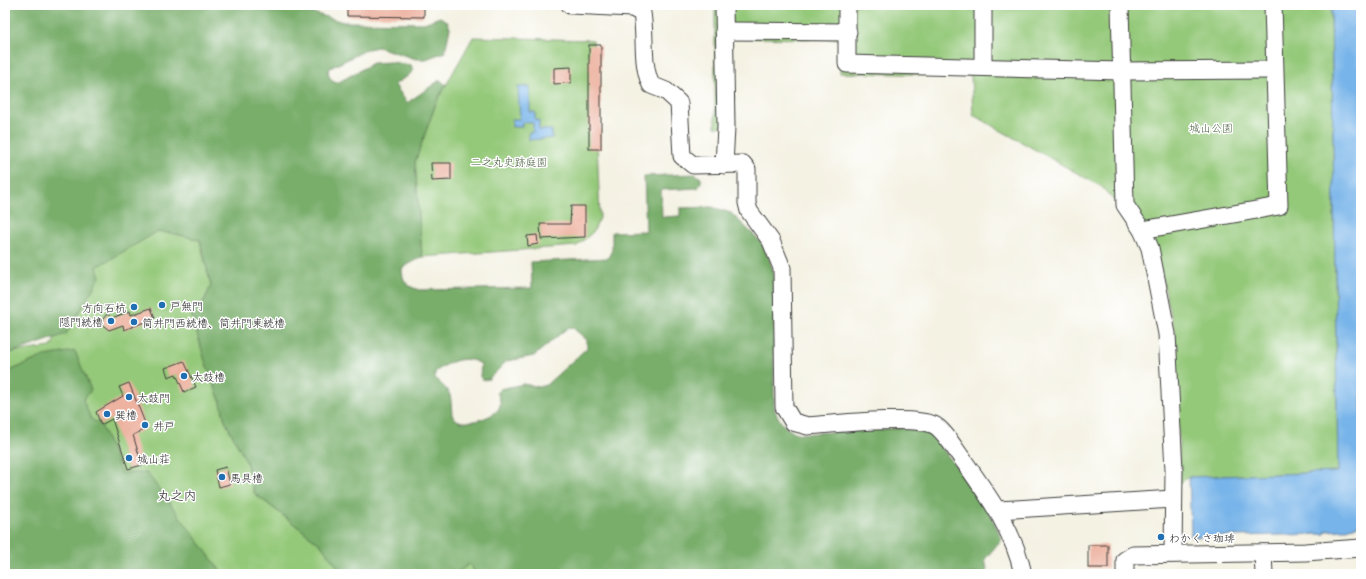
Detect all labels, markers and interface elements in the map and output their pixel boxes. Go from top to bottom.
park label: 城山公園 [1189,120,1233,135]
park label: 二之丸史跡庭園 [471,154,548,169]
place label: 戸無門 [170,298,203,313]
place label: 方向石杭 [82,300,126,315]
marker: 戸無門 [157,300,167,310]
marker: 方向石杭 [129,302,139,312]
place label: 隠門続櫓 [59,314,103,329]
place label: 筒井門西続櫓、筒井門東続櫓 [142,315,285,330]
marker: 隠門続櫓 [106,316,116,326]
marker: 筒井門西続櫓、筒井門東続櫓 [129,317,139,327]
place label: 太鼓櫓 [192,369,225,384]
marker: 太鼓櫓 [179,371,189,381]
place label: 太鼓門 [137,390,170,405]
marker: 太鼓門 [124,392,134,402]
place label: 巽櫓 [115,407,137,422]
marker: 巽櫓 [102,409,112,419]
place label: 井戸 [153,418,175,433]
marker: 井戸 [140,420,150,430]
place label: 城山荘 [137,451,170,466]
marker: 城山荘 [124,453,134,463]
place label: 馬具櫓 [230,470,263,485]
marker: 馬具櫓 [217,472,227,482]
district label: 丸之内 [157,486,197,503]
place label: わかくさ珈琲 [1169,530,1235,545]
marker: わかくさ珈琲 [1156,532,1166,542]

